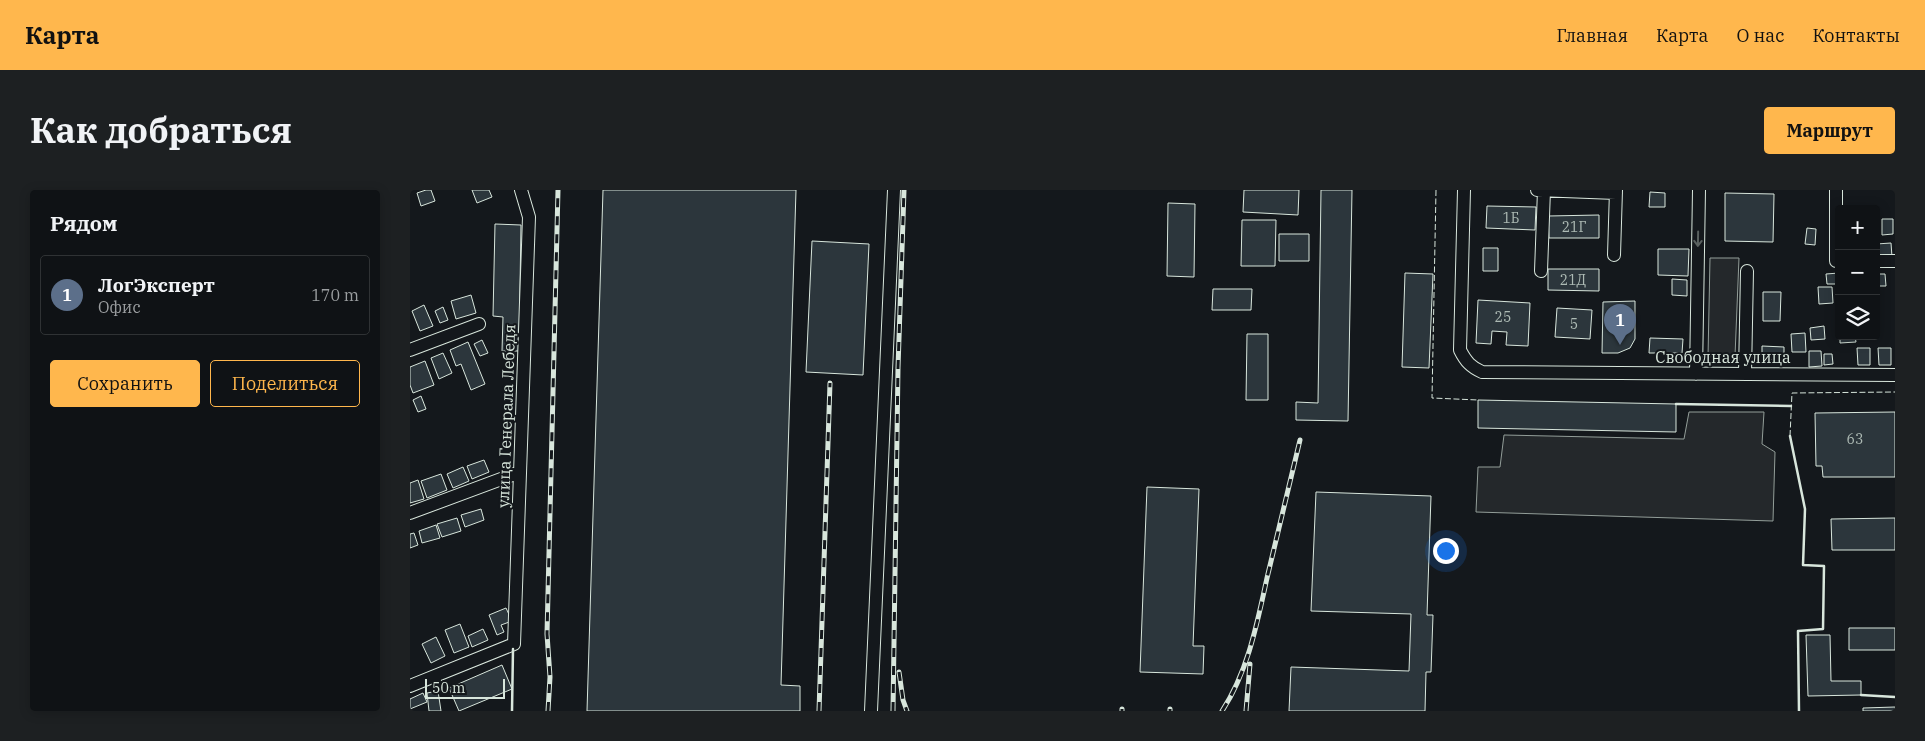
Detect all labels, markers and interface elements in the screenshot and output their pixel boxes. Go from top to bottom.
text: Карта [25,19,100,51]
text: Главная [1556,24,1628,47]
text: Карта [1656,24,1708,47]
text: О нас [1736,24,1784,47]
text: Контакты [1812,24,1900,47]
text: Как добраться [30,107,292,153]
button: Маршрут [1764,107,1895,154]
map controls [1835,205,1880,340]
button: + [1835,205,1880,250]
text: Рядом [50,209,118,237]
house number: 1Б [1502,209,1520,227]
house number: 21Г [1562,218,1586,236]
one-way arrow [1693,230,1703,246]
button: − [1835,250,1880,295]
house number: 21Д [1560,271,1587,289]
text: ЛогЭксперт [98,273,215,297]
text: 1 [62,285,72,305]
text: 170 m [311,285,359,305]
button: layers [1835,295,1880,340]
text: Офис [98,297,141,317]
pin: 1 [1604,304,1636,345]
house number: 25 [1495,308,1511,326]
house number: 5 [1570,315,1578,333]
street label: улица Генерала Лебедя [493,324,519,508]
street label: Свободная улица [1655,347,1791,367]
button: Сохранить [50,360,200,407]
button: Поделиться [210,360,360,407]
house number: 63 [1847,430,1863,448]
your location [1433,538,1459,564]
scale bar [425,676,505,699]
text: 50 m [432,679,465,697]

